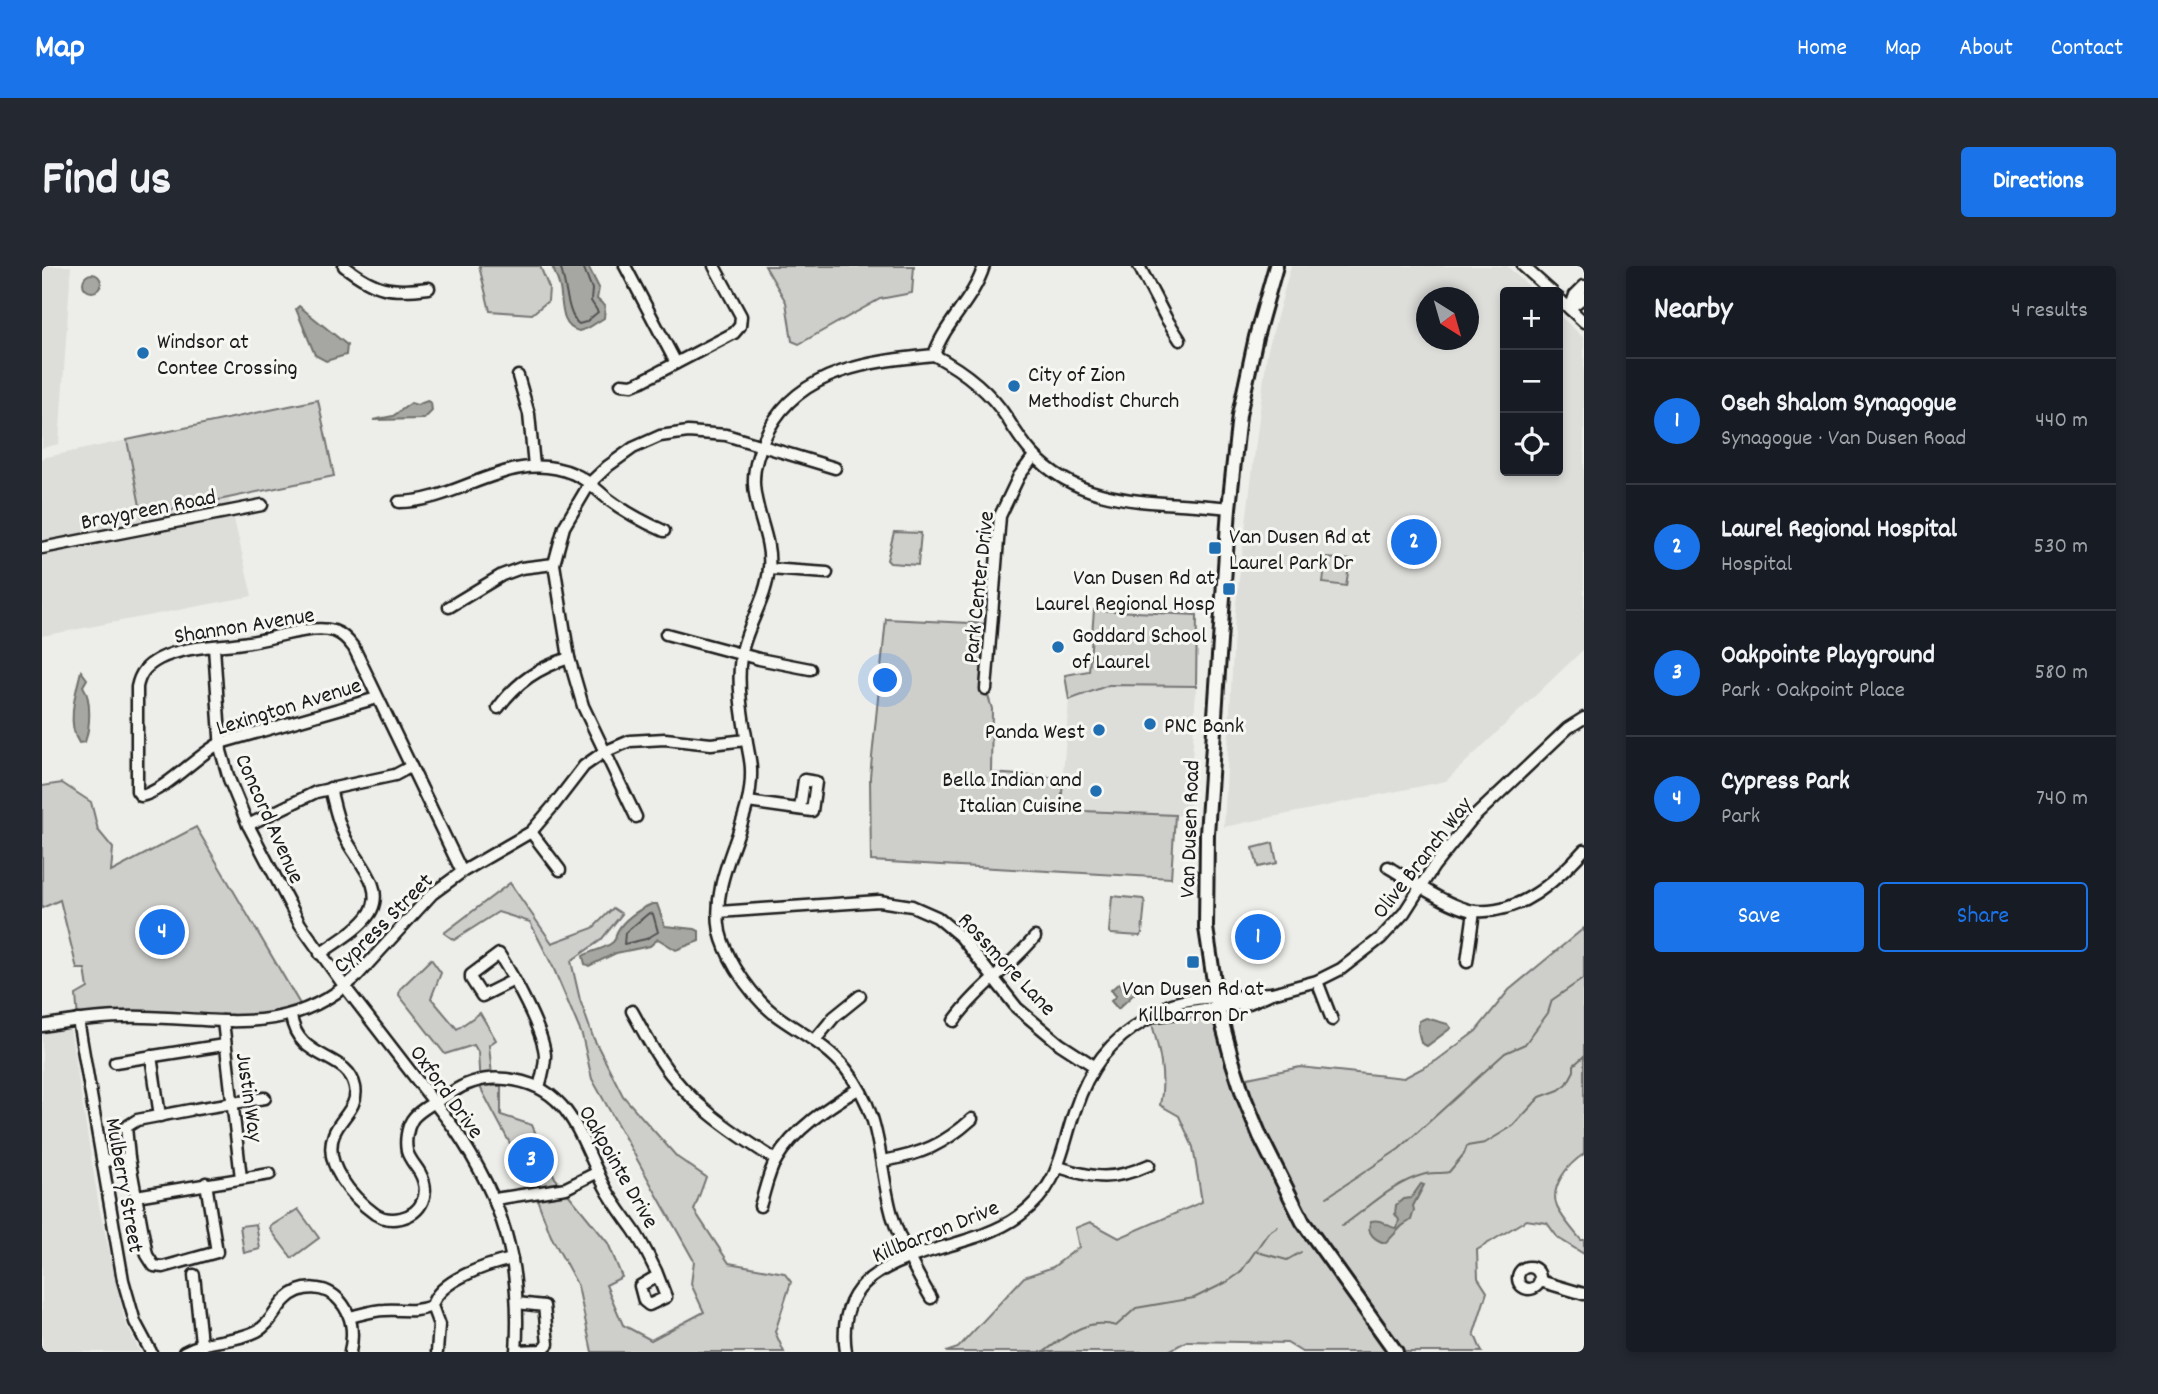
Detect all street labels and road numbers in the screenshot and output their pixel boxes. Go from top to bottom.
street label: Braygreen Road [78,482,219,541]
street label: Park Center Drive [956,509,1005,665]
street label: Shannon Avenue [172,600,317,655]
street label: Lexington Avenue [212,671,366,746]
street label: Concord Avenue [224,749,311,890]
street label: Van Dusen Road [1173,759,1210,899]
street label: Olive Branch Way [1365,791,1482,927]
street label: Cypress Street [327,867,442,982]
street label: Rossmore Lane [948,906,1062,1025]
street label: Oxford Drive [400,1039,491,1147]
street label: Justin Way [225,1051,270,1145]
street label: Oakpointe Drive [568,1100,666,1235]
street label: Mulberry Street [94,1116,151,1256]
street label: Killbarron Drive [868,1193,1005,1274]

